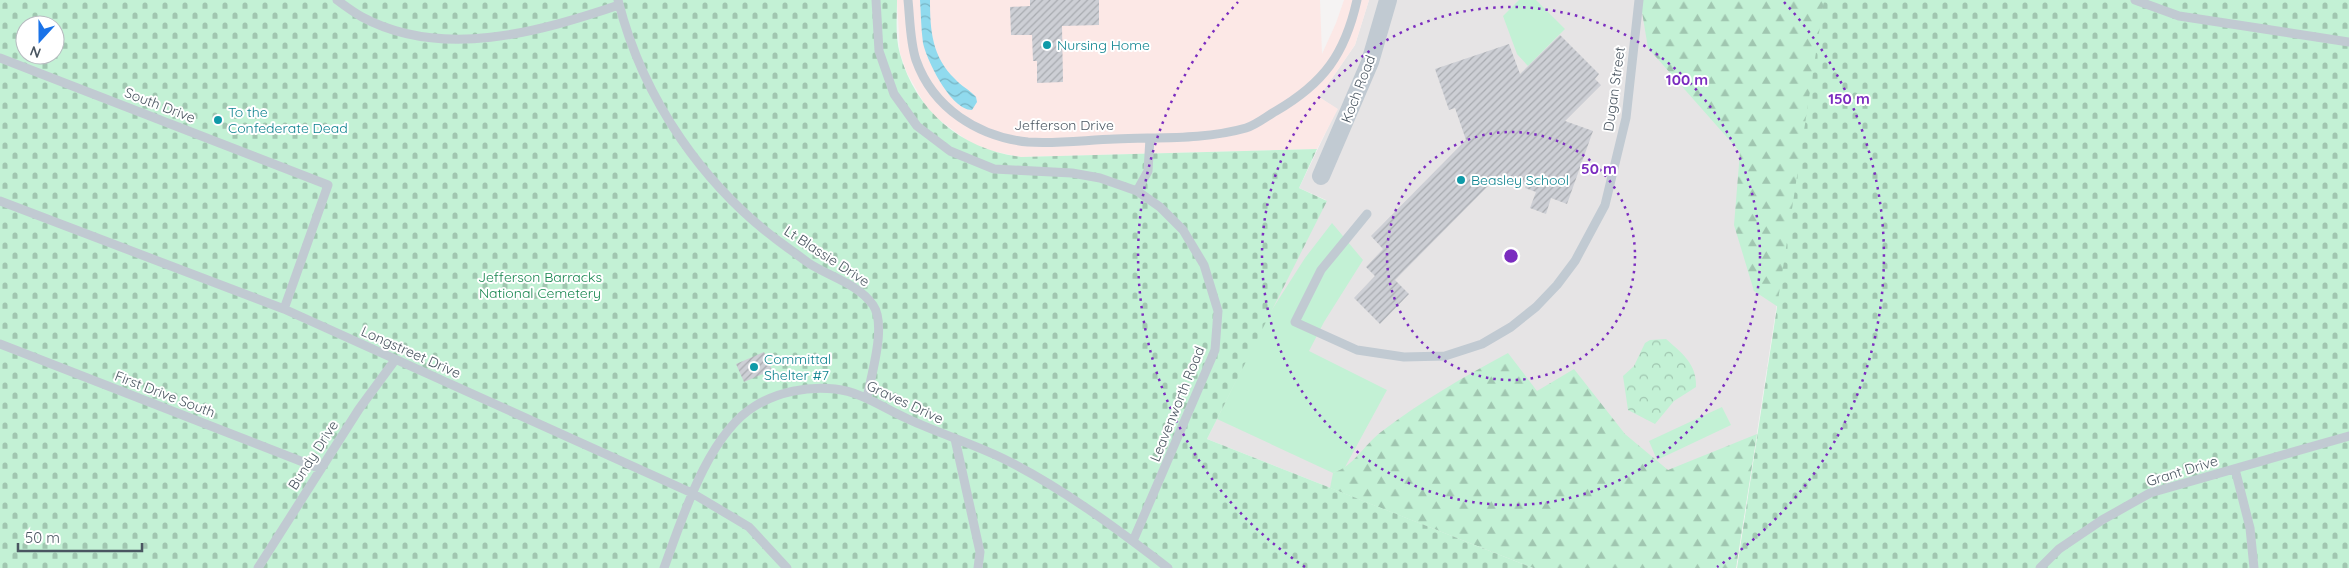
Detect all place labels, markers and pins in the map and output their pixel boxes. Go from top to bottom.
place label: Nursing Home [1057,36,1150,54]
marker: Nursing Home [1041,39,1053,51]
place label: To the Confederate Dead [228,103,348,137]
marker: To the Confederate Dead [212,114,224,126]
place label: Beasley School [1471,171,1569,189]
marker: Beasley School [1455,174,1467,186]
centre of rings [1502,247,1520,265]
place label: Committal Shelter #7 [764,350,831,384]
marker: Committal Shelter #7 [748,361,760,373]

